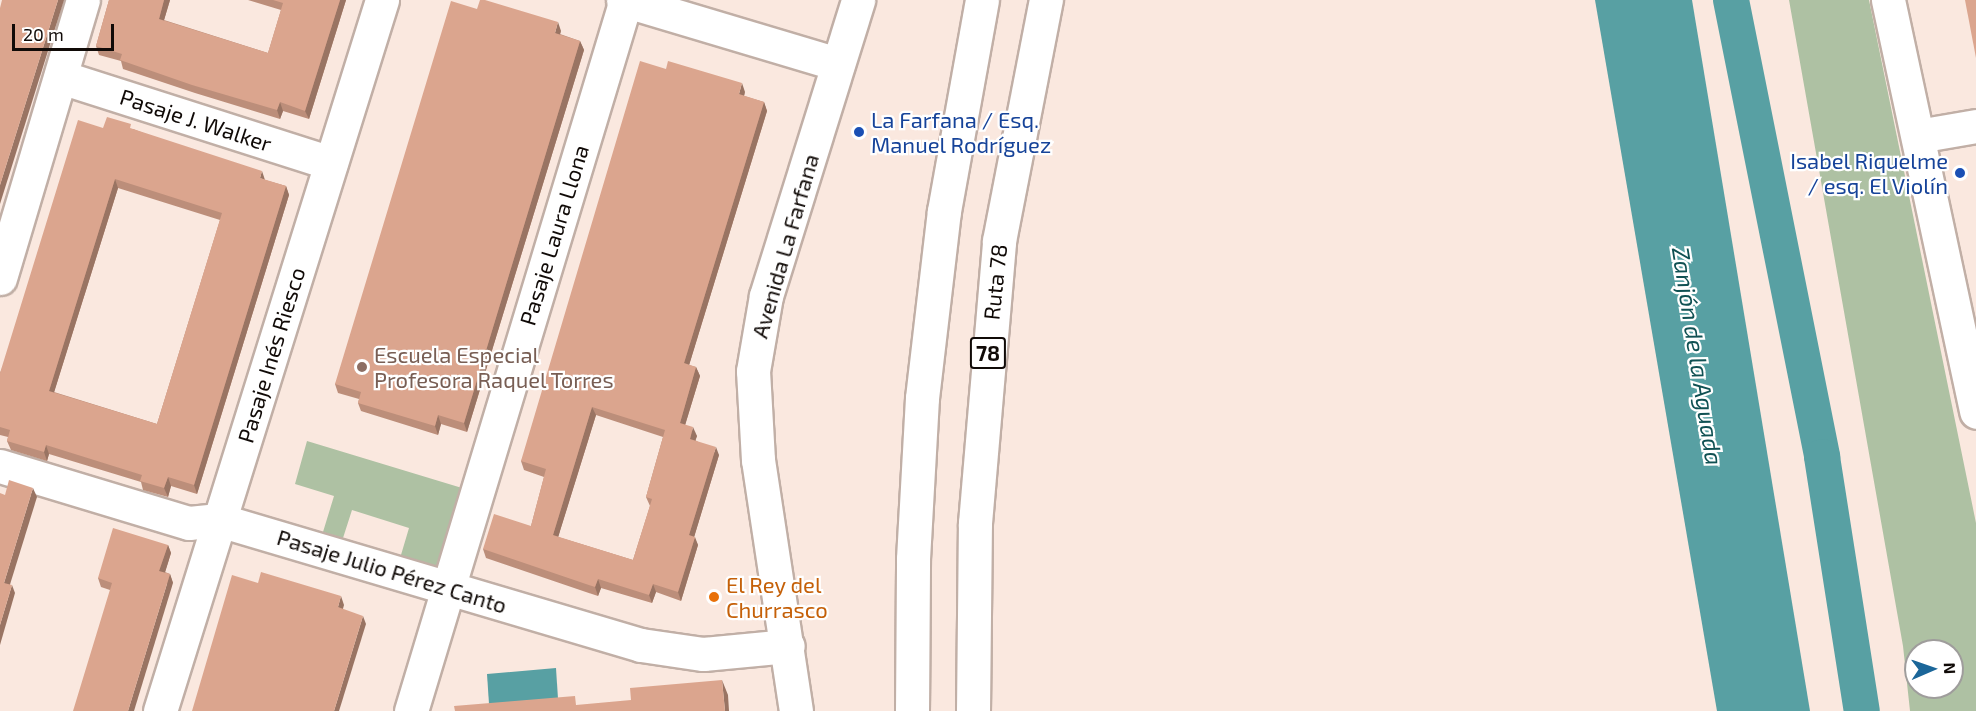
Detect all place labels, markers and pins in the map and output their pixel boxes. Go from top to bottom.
place label: La Farfana / Esq. Manuel Rodríguez [871,106,1052,158]
marker: La Farfana / Esq. Manuel Rodríguez [852,125,866,139]
place label: Isabel Riquelme / esq. El Violín [1790,147,1948,198]
marker: Isabel Riquelme / esq. El Violín [1953,166,1967,180]
place label: Escuela Especial Profesora Raquel Torres [374,341,615,392]
marker: Escuela Especial Profesora Raquel Torres [355,360,369,374]
place label: El Rey del Churrasco [726,571,828,622]
marker: El Rey del Churrasco [707,590,721,604]

